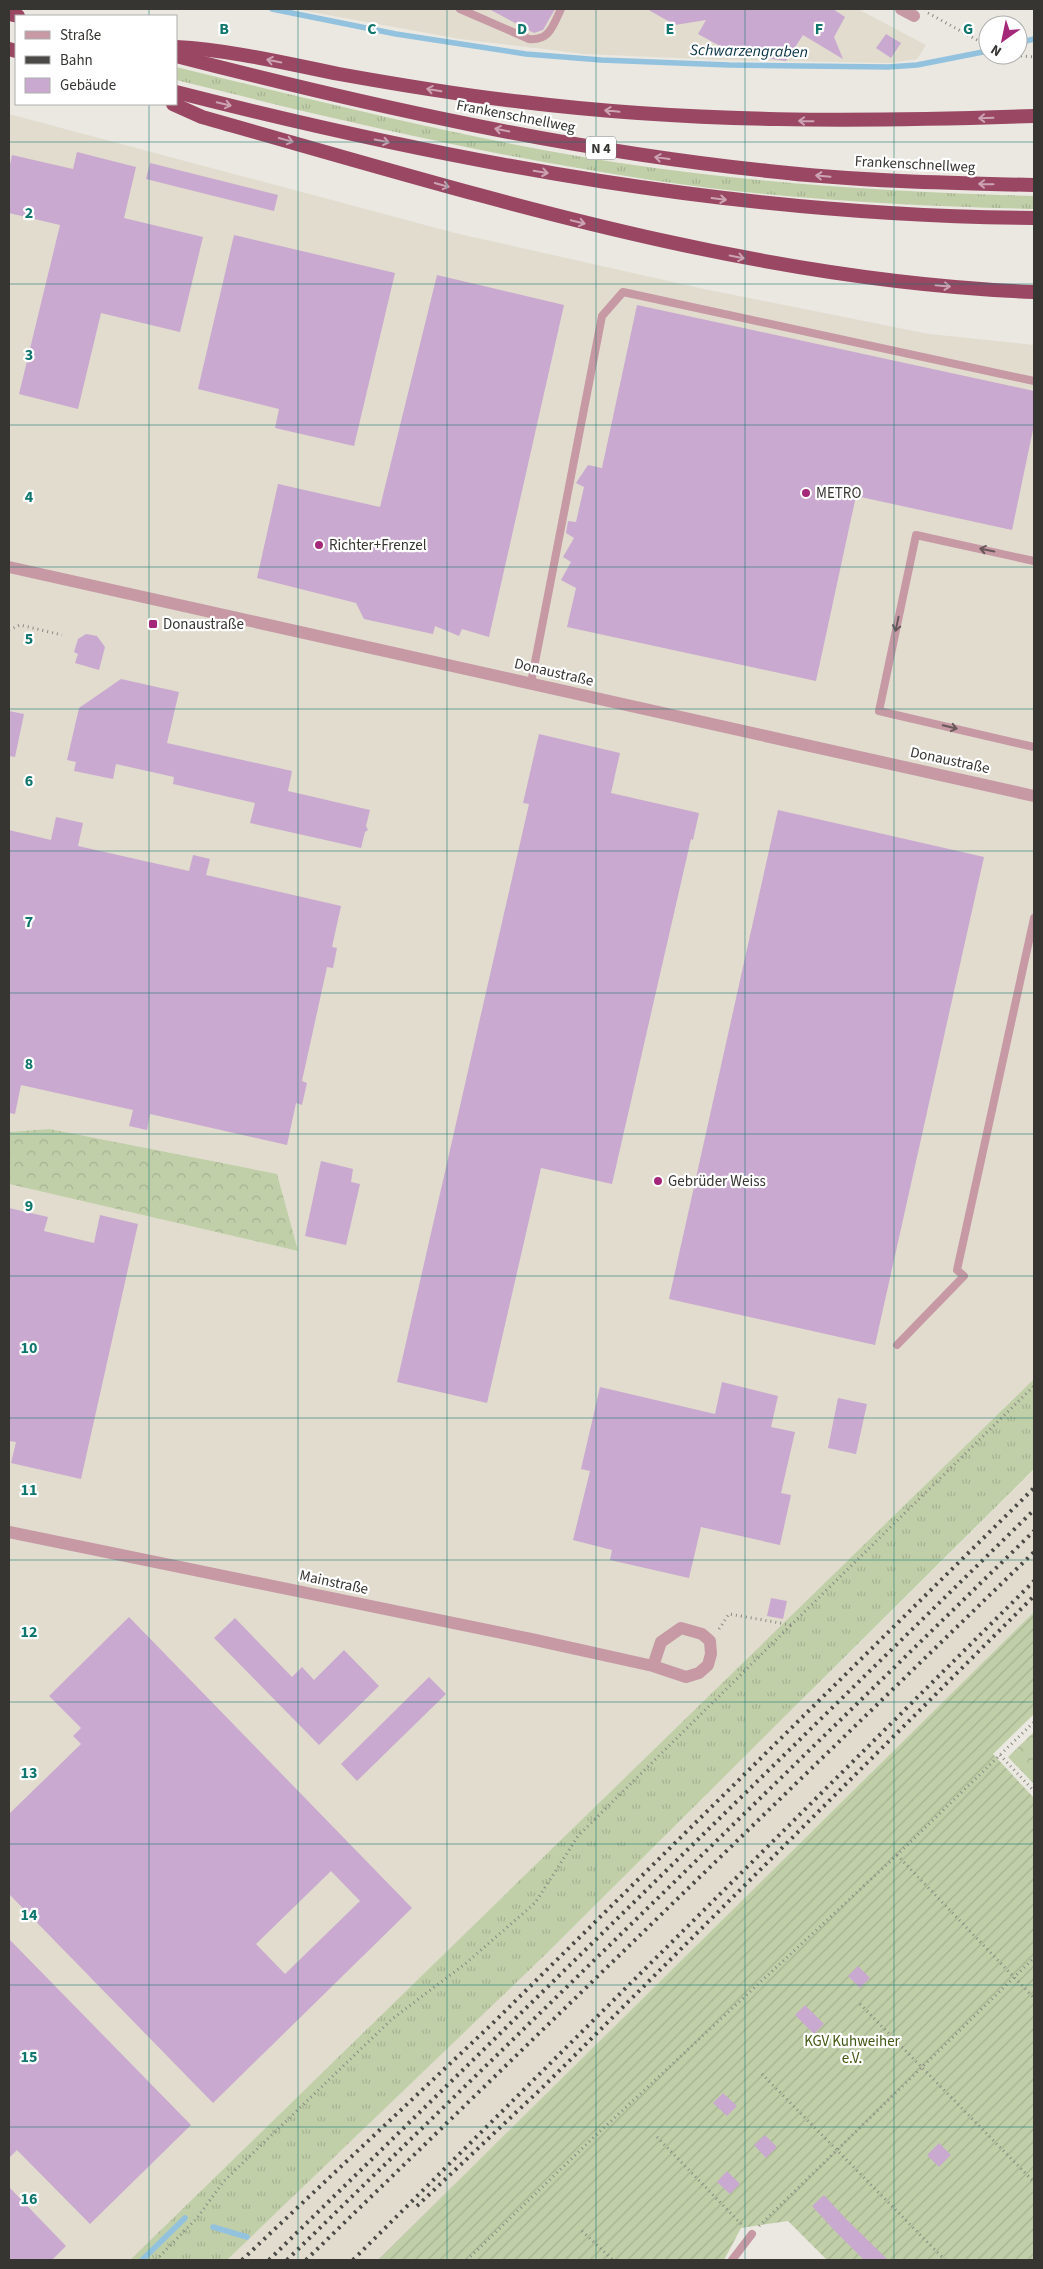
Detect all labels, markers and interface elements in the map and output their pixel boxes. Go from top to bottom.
legend [15,15,178,105]
north arrow [978,15,1028,65]
text: B [219,18,229,40]
text: C [367,18,377,40]
text: D [517,18,527,40]
text: E [666,18,674,40]
text: F [815,18,823,40]
text: G [963,18,973,40]
text: Straße [60,25,101,46]
water label: Schwarzengraben [690,39,808,63]
text: N [987,39,1006,61]
text: Bahn [60,50,93,71]
one-way arrow [266,55,282,65]
text: Gebäude [60,75,116,96]
one-way arrow [426,84,442,94]
street label: Frankenschnellweg [455,95,578,138]
one-way arrow [215,100,231,109]
one-way arrow [605,106,621,116]
one-way arrow [978,113,994,123]
one-way arrow [798,116,814,126]
one-way arrow [494,125,510,134]
one-way arrow [278,136,294,145]
road number: N 4 [586,136,616,160]
one-way arrow [373,137,389,146]
street label: Frankenschnellweg [854,151,976,178]
one-way arrow [654,152,670,162]
one-way arrow [533,168,549,178]
one-way arrow [816,171,832,181]
one-way arrow [978,179,994,188]
one-way arrow [434,180,450,190]
one-way arrow [711,194,727,204]
text: 2 [25,202,33,224]
one-way arrow [570,218,586,227]
one-way arrow [729,252,745,262]
one-way arrow [935,281,951,290]
text: 3 [25,344,33,366]
place label: METRO [816,483,861,504]
text: 4 [25,486,34,508]
marker: METRO [800,487,812,499]
place label: Richter+Frenzel [329,535,427,556]
marker: Richter+Frenzel [313,539,325,551]
one-way arrow [979,545,995,554]
place label: Donaustraße [163,614,244,635]
one-way arrow [892,615,901,631]
marker: Donaustraße [147,618,159,630]
text: 5 [25,628,33,650]
street label: Donaustraße [512,653,596,692]
one-way arrow [941,723,957,732]
street label: Donaustraße [908,742,992,779]
text: 6 [25,770,33,792]
text: 7 [25,911,33,933]
text: 8 [25,1053,33,1075]
place label: Gebrüder Weiss [668,1171,766,1192]
marker: Gebrüder Weiss [652,1175,664,1187]
text: 9 [25,1195,33,1217]
text: 10 [21,1337,37,1359]
text: 11 [21,1479,37,1501]
street label: Mainstraße [298,1565,370,1600]
text: 12 [21,1621,37,1643]
text: 13 [21,1762,37,1784]
text: 14 [21,1904,38,1926]
park label: KGV Kuhweiher e.V. [804,2031,901,2069]
text: 15 [21,2046,37,2068]
text: 16 [21,2188,37,2210]

